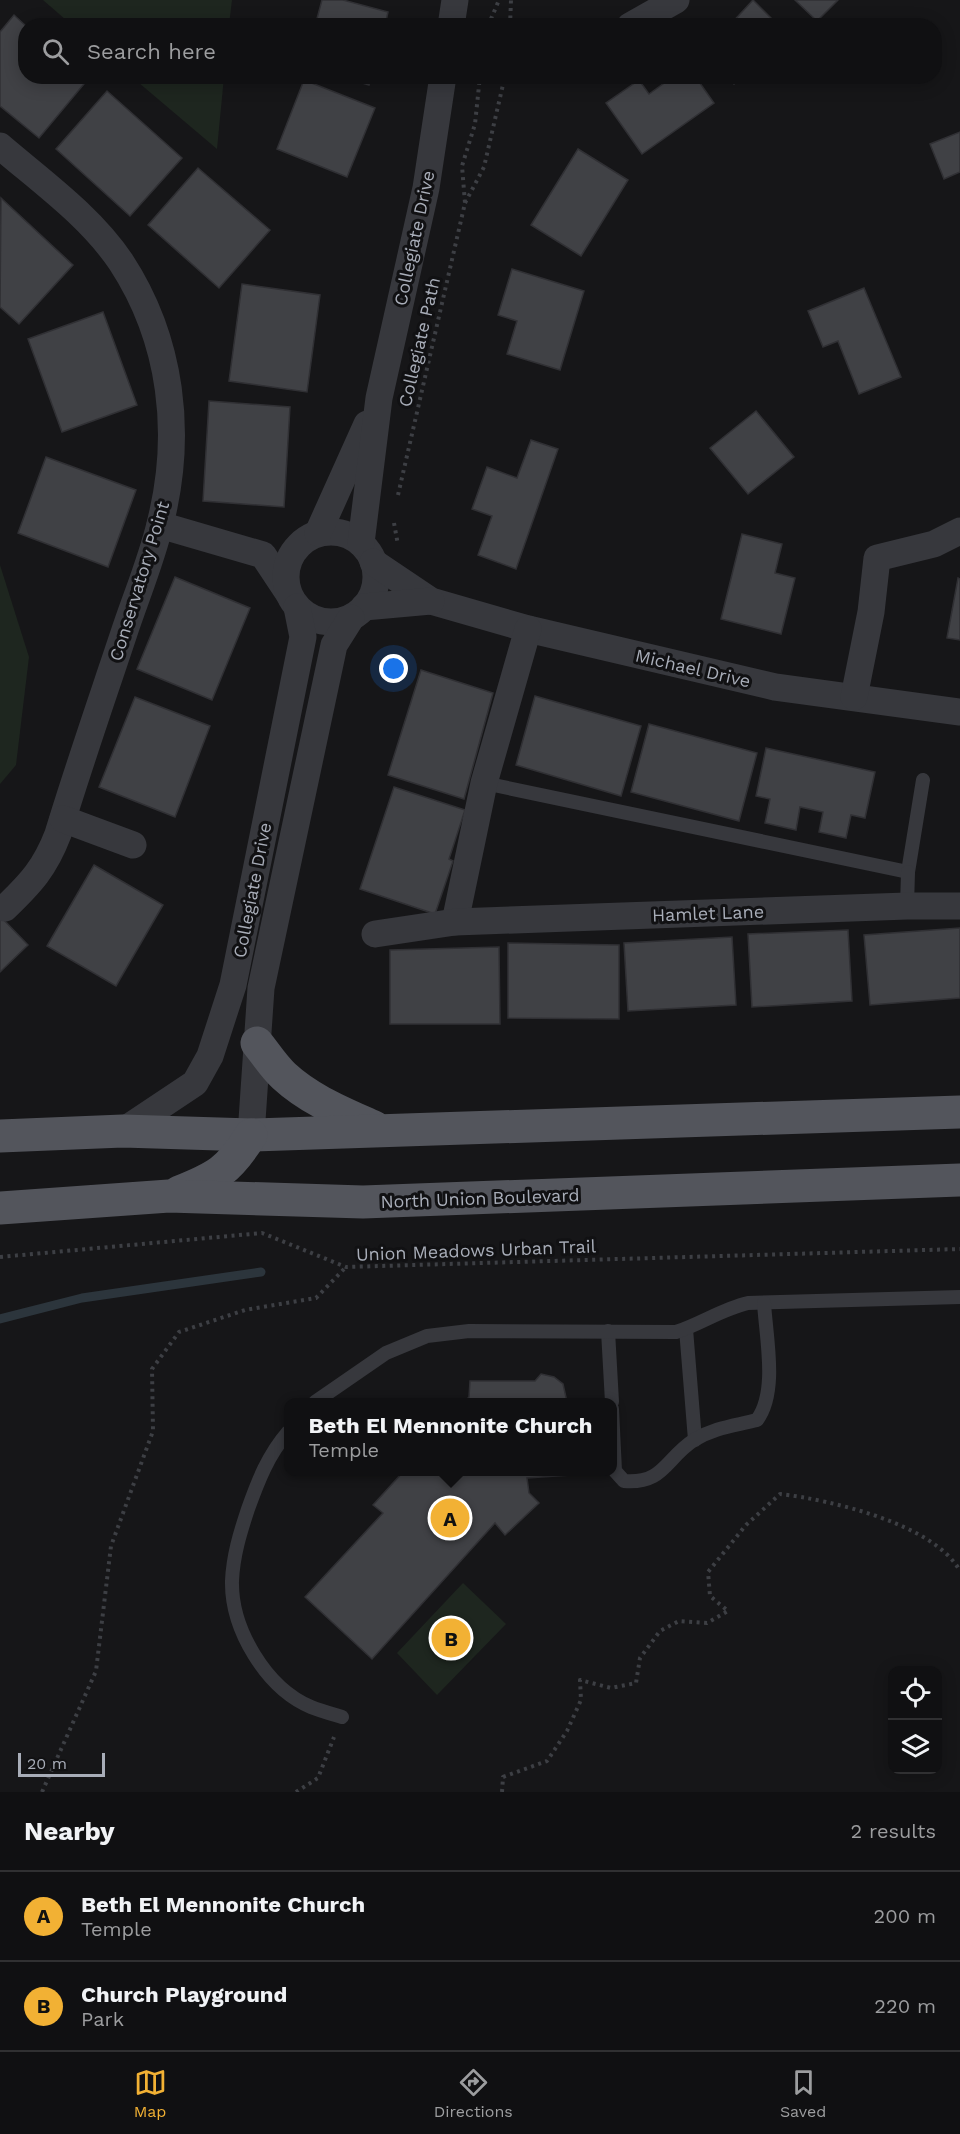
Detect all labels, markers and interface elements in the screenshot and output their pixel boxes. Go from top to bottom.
search box [18,18,942,84]
icon: search [39,35,72,68]
text: Search here [87,39,216,64]
street label: Collegiate Drive [389,169,439,307]
street label: Collegiate Path [394,275,444,409]
street label: Conservatory Point [105,498,173,663]
street label: Michael Drive [633,645,753,691]
your location [379,654,408,683]
street label: Collegiate Drive [229,820,275,960]
street label: Hamlet Lane [652,901,764,925]
street label: North Union Boulevard [380,1184,580,1212]
street label: Union Meadows Urban Trail [356,1235,597,1265]
popup [284,1398,617,1476]
text: Beth El Mennonite Church [308,1413,593,1438]
text: Temple [308,1438,379,1462]
pin: A [430,1496,470,1540]
pin: B [432,1616,470,1660]
map controls [888,1666,942,1774]
button: locate [888,1666,942,1720]
button: layers [888,1720,942,1774]
scale bar [18,1750,105,1778]
text: 20 m [27,1754,67,1773]
text: Nearby [24,1816,115,1846]
text: 2 results [851,1819,936,1843]
text: Beth El Mennonite Church [81,1892,365,1917]
text: A [37,1904,50,1928]
text: 200 m [874,1904,936,1928]
text: Temple [81,1917,152,1941]
text: Church Playground [81,1982,287,2007]
text: B [37,1994,50,2018]
text: 220 m [874,1994,936,2018]
text: Park [81,2007,124,2031]
tab: Map [134,2066,167,2121]
tab: Directions [434,2066,513,2121]
tab: Saved [780,2066,826,2121]

